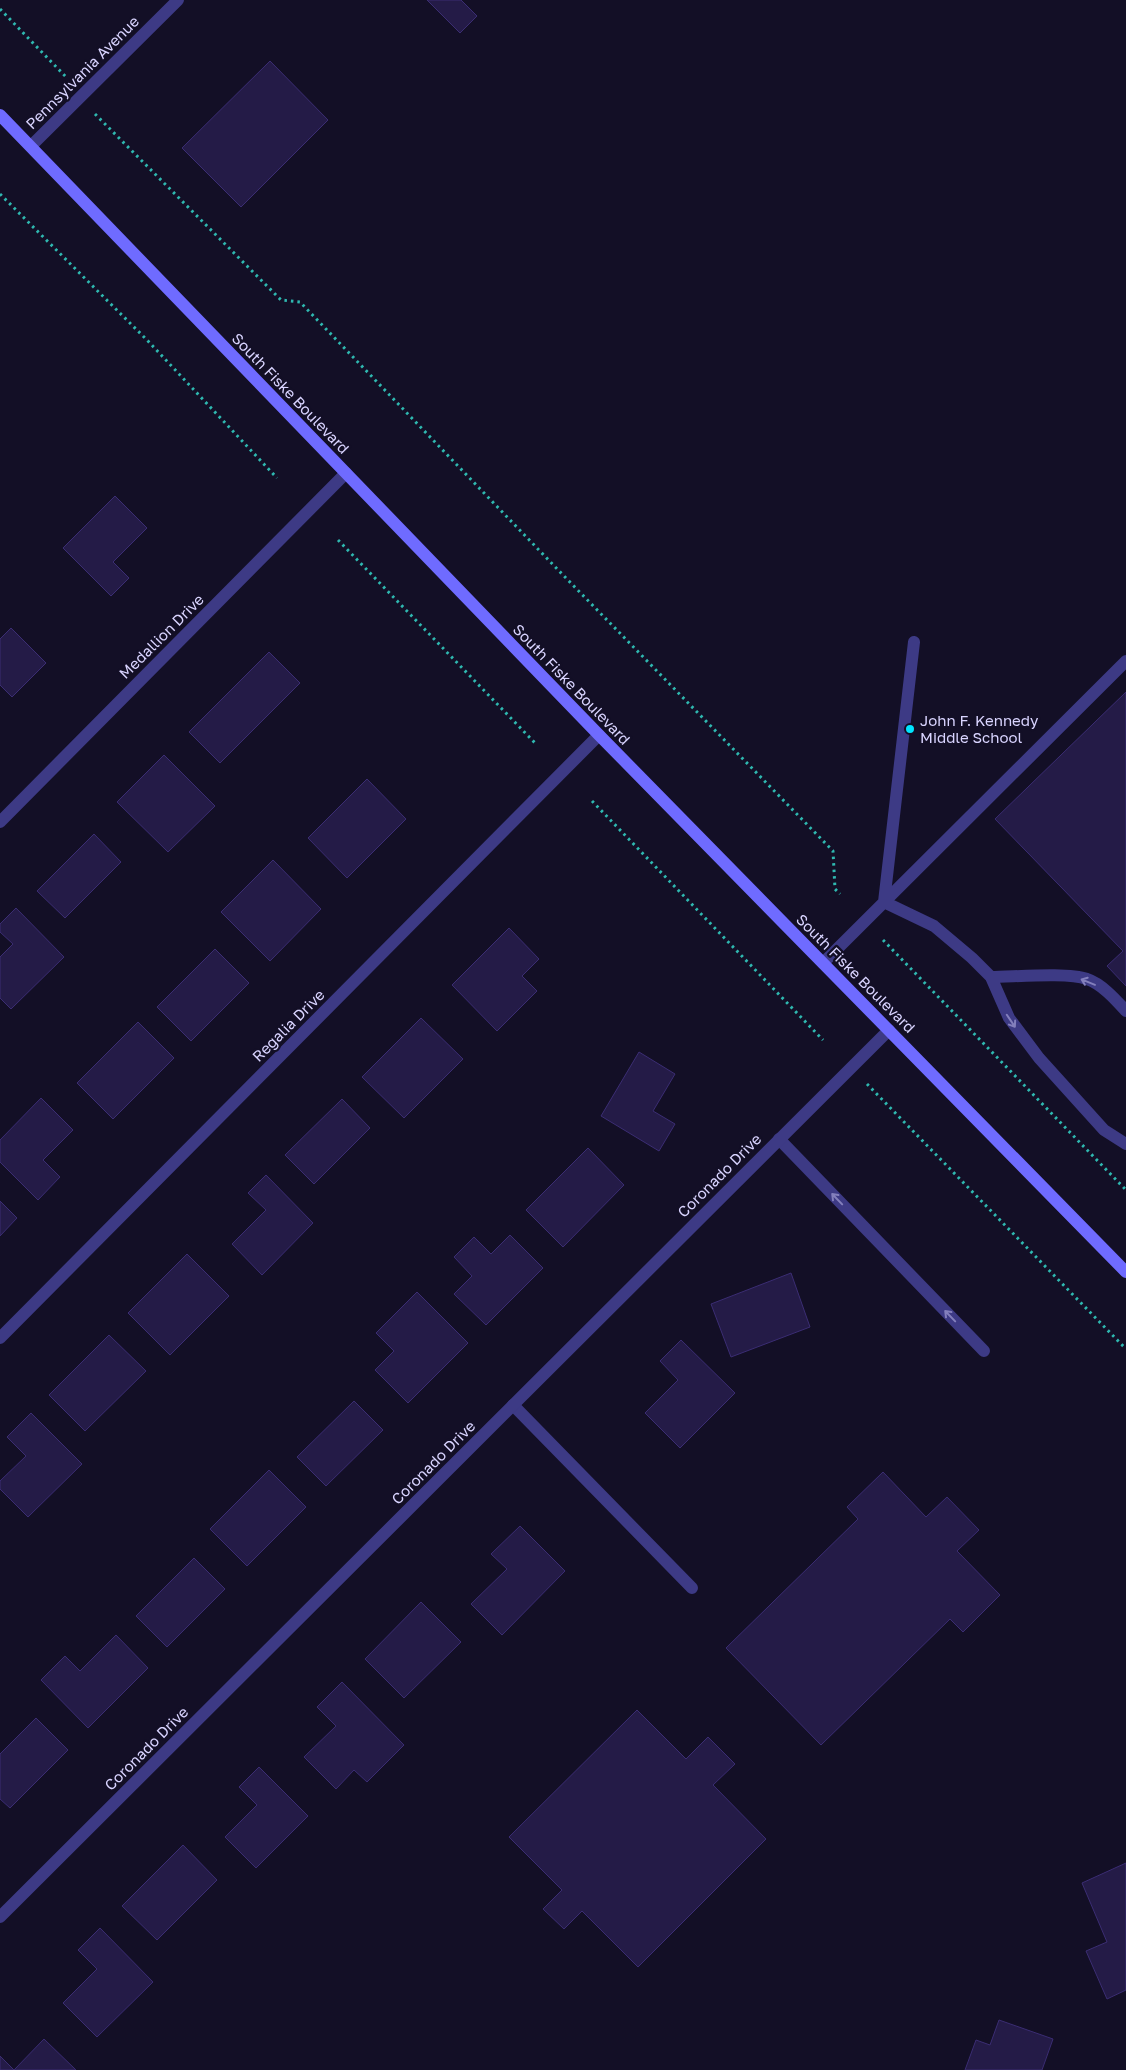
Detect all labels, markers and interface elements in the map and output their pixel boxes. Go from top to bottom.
street label: Pennsylvania Avenue [22,12,142,132]
street label: South Fiske Boulevard [229,329,353,457]
street label: Medallion Drive [115,590,207,682]
street label: South Fiske Boulevard [510,620,634,748]
place label: John F. Kennedy Middle School [920,711,1039,746]
marker: John F. Kennedy Middle School [904,723,916,735]
street label: South Fiske Boulevard [793,910,919,1036]
one-way arrow [1081,976,1096,986]
street label: Regalia Drive [248,985,328,1065]
one-way arrow [1007,1014,1017,1028]
street label: Coronado Drive [673,1129,765,1221]
one-way arrow [831,1193,843,1206]
one-way arrow [944,1310,956,1323]
street label: Coronado Drive [387,1416,479,1508]
street label: Coronado Drive [100,1702,192,1794]

